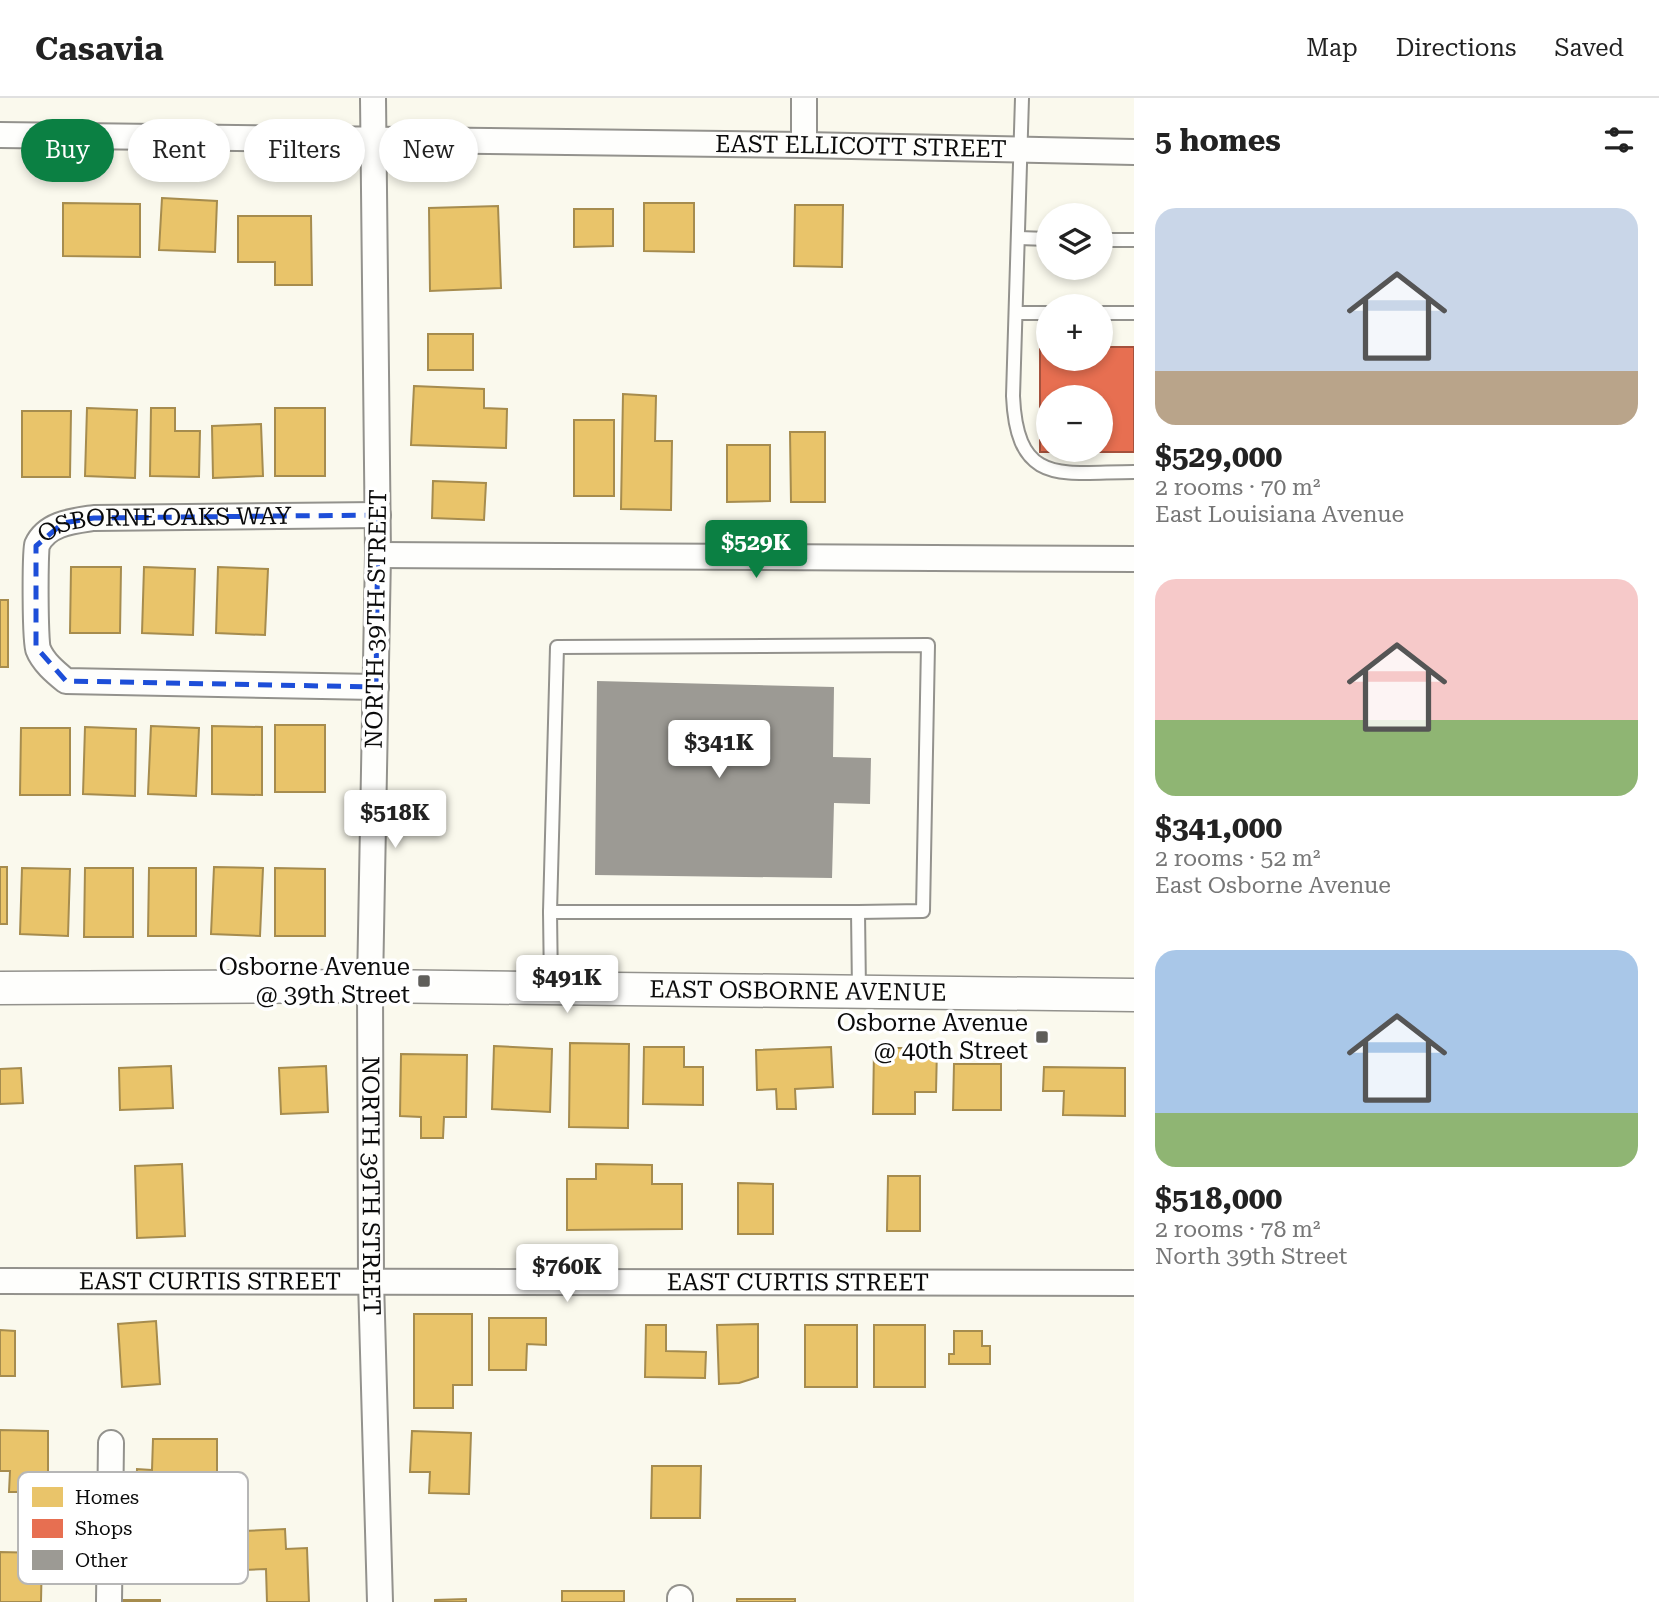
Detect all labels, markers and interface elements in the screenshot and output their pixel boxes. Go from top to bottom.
text: Casavia [35,29,164,68]
text: Map [1306,34,1358,62]
text: Directions [1396,34,1516,62]
text: Saved [1554,34,1624,62]
chip: Buy [21,119,114,182]
chip: Rent [128,119,230,182]
chip: Filters [244,119,365,182]
chip: New [379,119,478,182]
icon: filters [1600,121,1638,159]
text: 5 homes [1155,123,1281,158]
street label: EAST ELLICOTT STREET [715,130,1007,163]
map controls [1036,203,1113,462]
button: layers [1036,203,1113,280]
icon: home [1334,253,1460,379]
button: + [1036,294,1113,371]
button: − [1036,385,1113,462]
text: $529,000 [1155,439,1282,474]
text: 2 rooms · 70 m² [1155,474,1321,501]
street label: NORTH 39TH STREET [360,489,392,749]
text: East Louisiana Avenue [1155,501,1404,528]
street label: OSBORNE OAKS WAY [32,502,292,548]
pin: $529K [707,520,805,580]
text: $529K [721,529,791,556]
icon: home [1334,624,1460,750]
pin: $341K [670,720,768,780]
text: $341K [684,729,754,756]
pin: $518K [346,790,444,850]
text: $518K [360,799,430,826]
text: $341,000 [1155,810,1282,845]
text: 2 rooms · 52 m² [1155,845,1321,872]
text: East Osborne Avenue [1155,872,1391,899]
place label: Osborne Avenue @ 39th Street [219,953,410,1009]
pin: $491K [518,956,616,1015]
text: $491K [532,964,602,991]
marker: Osborne Avenue @ 39th Street [416,973,432,989]
street label: EAST OSBORNE AVENUE [649,975,947,1007]
icon: home [1334,995,1460,1121]
place label: Osborne Avenue @ 40th Street [837,1009,1028,1065]
marker: Osborne Avenue @ 40th Street [1034,1029,1050,1045]
street label: NORTH 39TH STREET [356,1056,386,1316]
text: $518,000 [1155,1181,1282,1216]
text: 2 rooms · 78 m² [1155,1216,1321,1243]
text: North 39th Street [1155,1243,1347,1270]
pin: $760K [518,1244,616,1304]
text: $760K [532,1253,602,1280]
street label: EAST CURTIS STREET [79,1267,341,1296]
street label: EAST CURTIS STREET [667,1268,929,1297]
legend [18,1472,248,1584]
text: Homes [75,1486,139,1509]
text: Shops [75,1517,132,1540]
text: Other [75,1549,128,1572]

